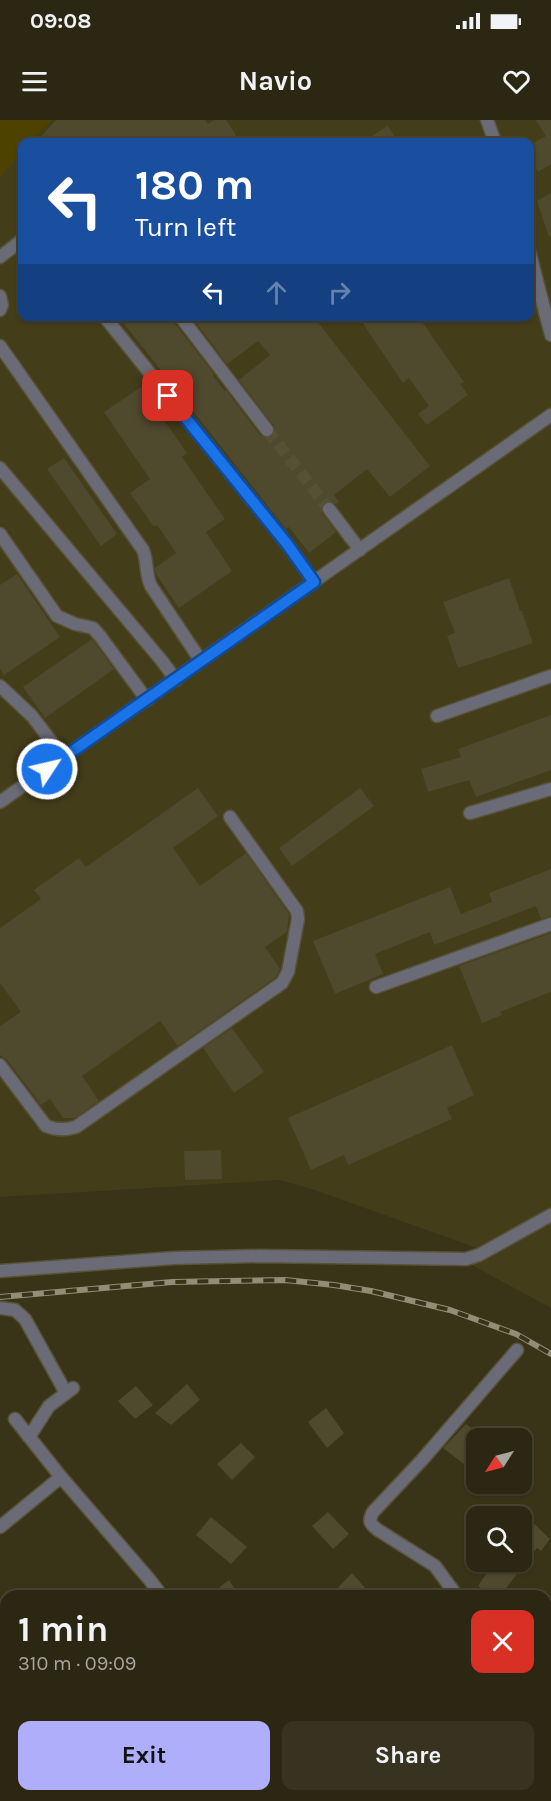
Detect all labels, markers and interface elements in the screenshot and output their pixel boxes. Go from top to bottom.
text: 09:08 [30,8,91,34]
icon: menu [18,65,51,98]
text: Navio [239,65,312,97]
icon: heart [500,65,533,98]
text: 180 m [135,160,254,210]
icon: left [36,162,114,240]
text: Turn left [135,211,236,243]
icon: left [197,276,230,309]
icon: ahead [260,276,293,309]
icon: right [323,276,356,309]
pin [142,370,193,421]
icon: arrive [151,379,184,412]
position arrow [15,737,79,801]
north arrow [466,1428,532,1494]
map controls [466,1428,532,1572]
button: search [466,1506,532,1572]
text: 1 min [18,1608,108,1650]
button: close [471,1610,534,1673]
text: 310 m · 09:09 [18,1652,136,1675]
button: Exit [18,1721,270,1790]
button: Share [282,1721,534,1790]

